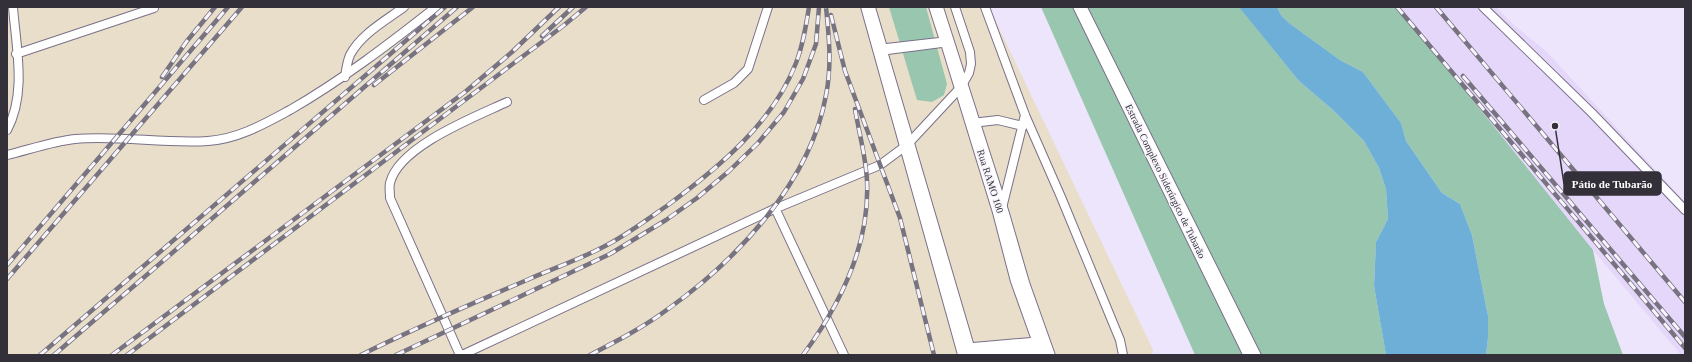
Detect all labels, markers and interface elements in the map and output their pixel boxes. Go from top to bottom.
street label: Estrada Complexo Siderúrgico de Tubarão [1123,102,1208,260]
street label: Rua RAMO 100 [975,148,1006,214]
callout: Pátio de Tubarão [1564,172,1661,195]
text: Pátio de Tubarão [1572,178,1653,190]

